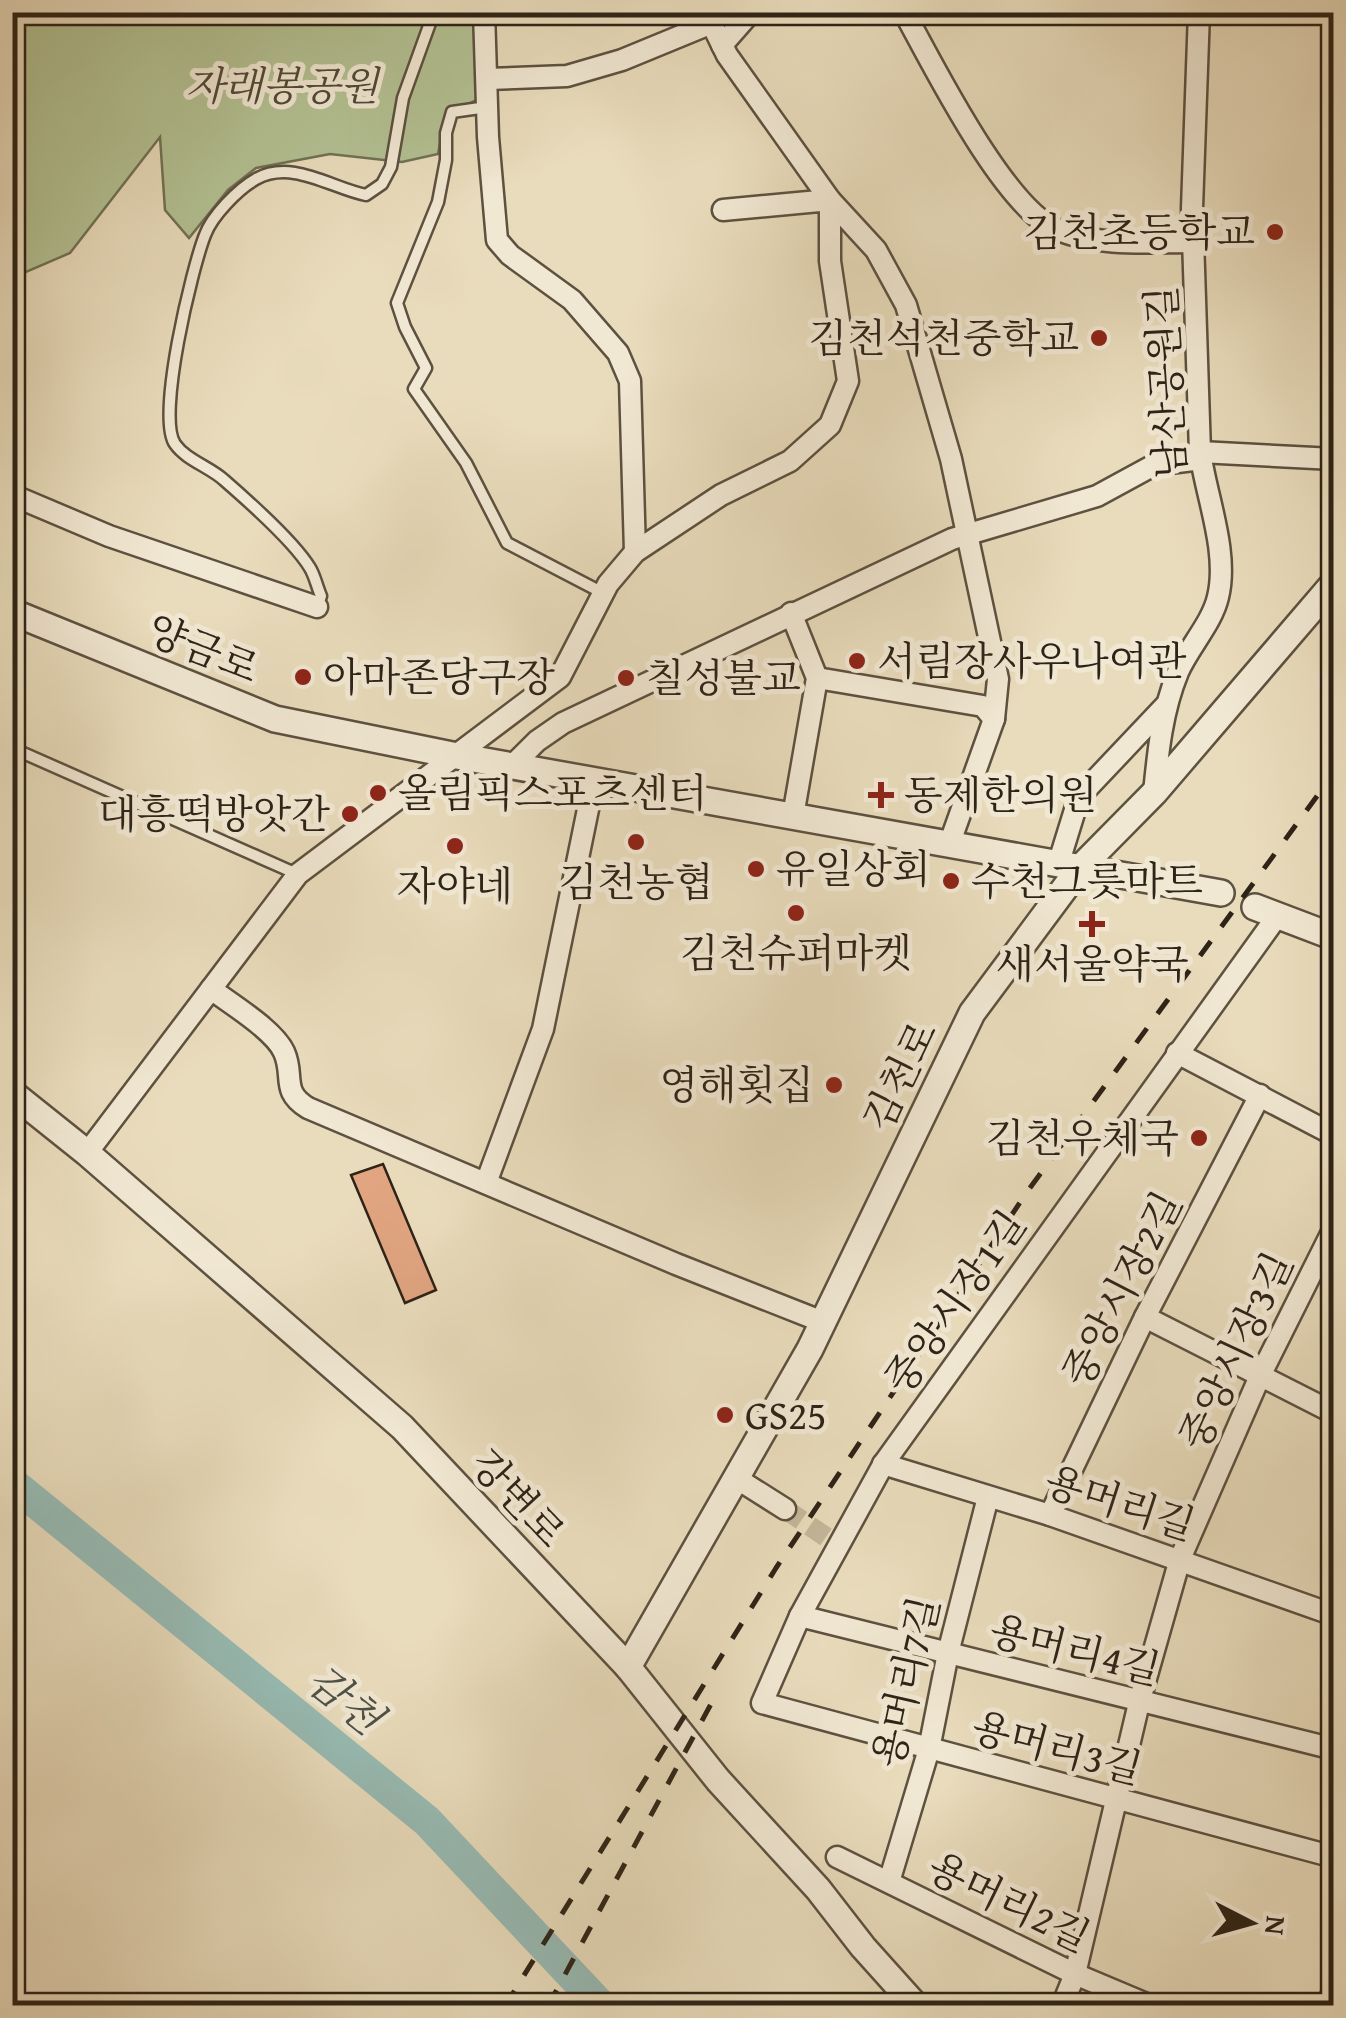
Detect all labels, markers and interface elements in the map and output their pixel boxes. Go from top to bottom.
park label: 자래봉공원 [185,56,381,115]
place label: 김천초등학교 [1023,202,1255,261]
marker: 김천초등학교 [1264,221,1286,243]
street label: 남산공원길 [1131,284,1200,480]
place label: 김천석천중학교 [809,308,1079,367]
marker: 김천석천중학교 [1088,327,1110,349]
street label: 양금로 [138,599,268,698]
place label: 서림장사우나여관 [877,631,1186,690]
place label: 아마존당구장 [323,647,555,706]
place label: 칠성불교 [646,648,801,707]
marker: 서림장사우나여관 [846,650,868,672]
marker: 아마존당구장 [292,666,314,688]
marker: 칠성불교 [615,667,637,689]
place label: 올림픽스포츠센터 [398,763,707,822]
place label: 동제한의원 [904,765,1097,824]
marker: 올림픽스포츠센터 [367,782,389,804]
marker: 동제한의원 [868,782,894,808]
place label: 대흥떡방앗간 [98,784,330,843]
marker: 대흥떡방앗간 [339,803,361,825]
marker: 김천농협 [625,831,647,853]
marker: 자야네 [444,835,466,857]
place label: 유일상회 [776,839,931,898]
place label: 수천그릇마트 [971,851,1203,910]
place label: 김천농협 [559,852,713,911]
place label: 자야네 [397,856,513,915]
marker: 유일상회 [745,858,767,880]
marker: 수천그릇마트 [940,870,962,892]
marker: 김천슈퍼마켓 [785,902,807,924]
marker: 새서울약국 [1081,913,1103,935]
place label: 김천슈퍼마켓 [680,923,912,982]
place label: 새서울약국 [995,934,1189,993]
street label: 김천로 [848,1011,951,1141]
place label: 영해횟집 [659,1055,814,1114]
marker: 영해횟집 [823,1074,845,1096]
place label: 김천우체국 [986,1108,1179,1167]
marker: 김천우체국 [1188,1127,1210,1149]
street label: 중앙시장2길 [1047,1181,1196,1397]
street label: 중앙시장1길 [869,1198,1040,1406]
street label: 중앙시장3길 [1164,1242,1307,1460]
place label: GS25 [745,1385,827,1444]
marker: GS25 [714,1404,736,1426]
street label: 강변로 [457,1435,579,1560]
street label: 용머리길 [1038,1451,1203,1554]
street label: 용머리7길 [857,1591,954,1773]
street label: 용머리4길 [984,1600,1167,1699]
water label: 감천 [295,1649,398,1749]
street label: 용머리3길 [966,1697,1149,1799]
street label: 용머리2길 [918,1837,1100,1966]
north arrow [1201,1873,1301,1973]
text: N [1255,1914,1298,1937]

